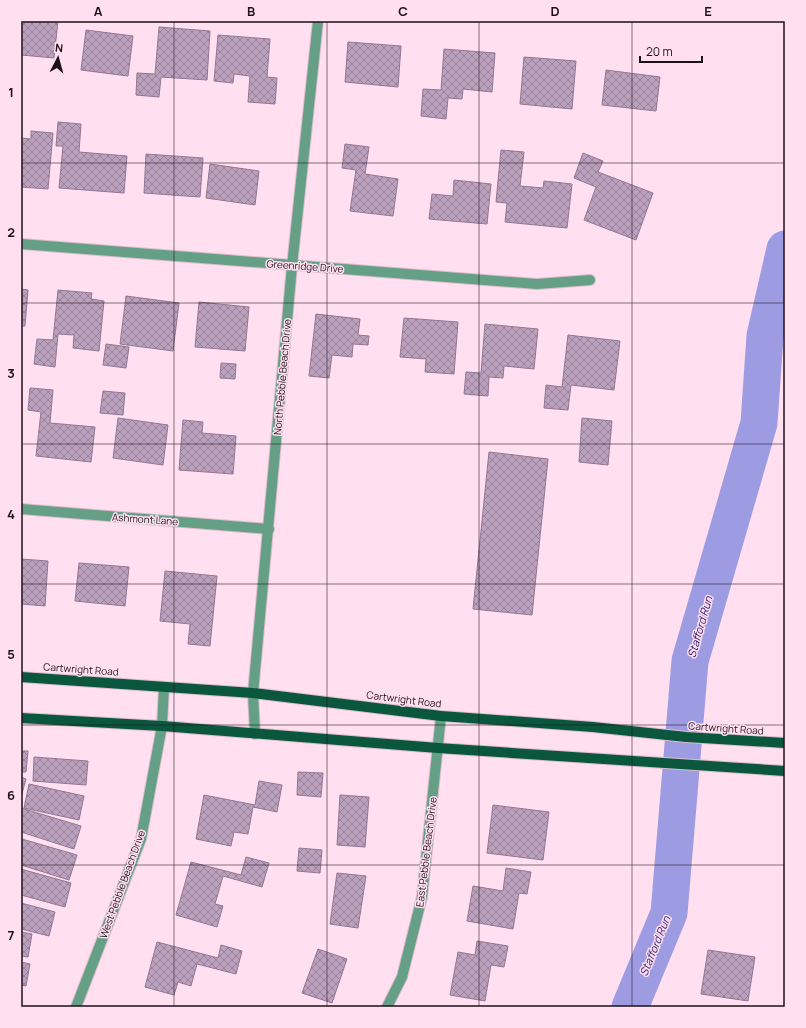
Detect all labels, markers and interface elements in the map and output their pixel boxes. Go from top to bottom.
text: A [94,2,103,20]
text: B [247,2,255,20]
text: C [398,2,408,20]
text: D [550,2,560,20]
text: E [704,2,712,20]
north arrow [38,38,78,78]
scale bar [640,38,702,64]
text: N [54,40,64,55]
text: 20 m [646,43,673,60]
text: 1 [8,83,14,101]
text: 2 [7,223,15,241]
street label: Greenridge Drive [266,256,344,276]
street label: North Pebble Beach Drive [270,318,294,436]
text: 3 [7,364,15,382]
text: 4 [7,505,15,523]
street label: Ashmont Lane [111,510,179,528]
water label: Stafford Run [684,594,716,659]
text: 5 [7,645,15,663]
street label: Cartwright Road [43,659,119,679]
street label: Cartwright Road [366,687,442,711]
street label: Cartwright Road [688,718,764,738]
text: 6 [7,786,15,804]
street label: East Pebble Beach Drive [412,796,440,908]
street label: West Pebble Beach Drive [96,828,148,940]
water label: Stafford Run [636,913,674,978]
text: 7 [8,926,15,944]

